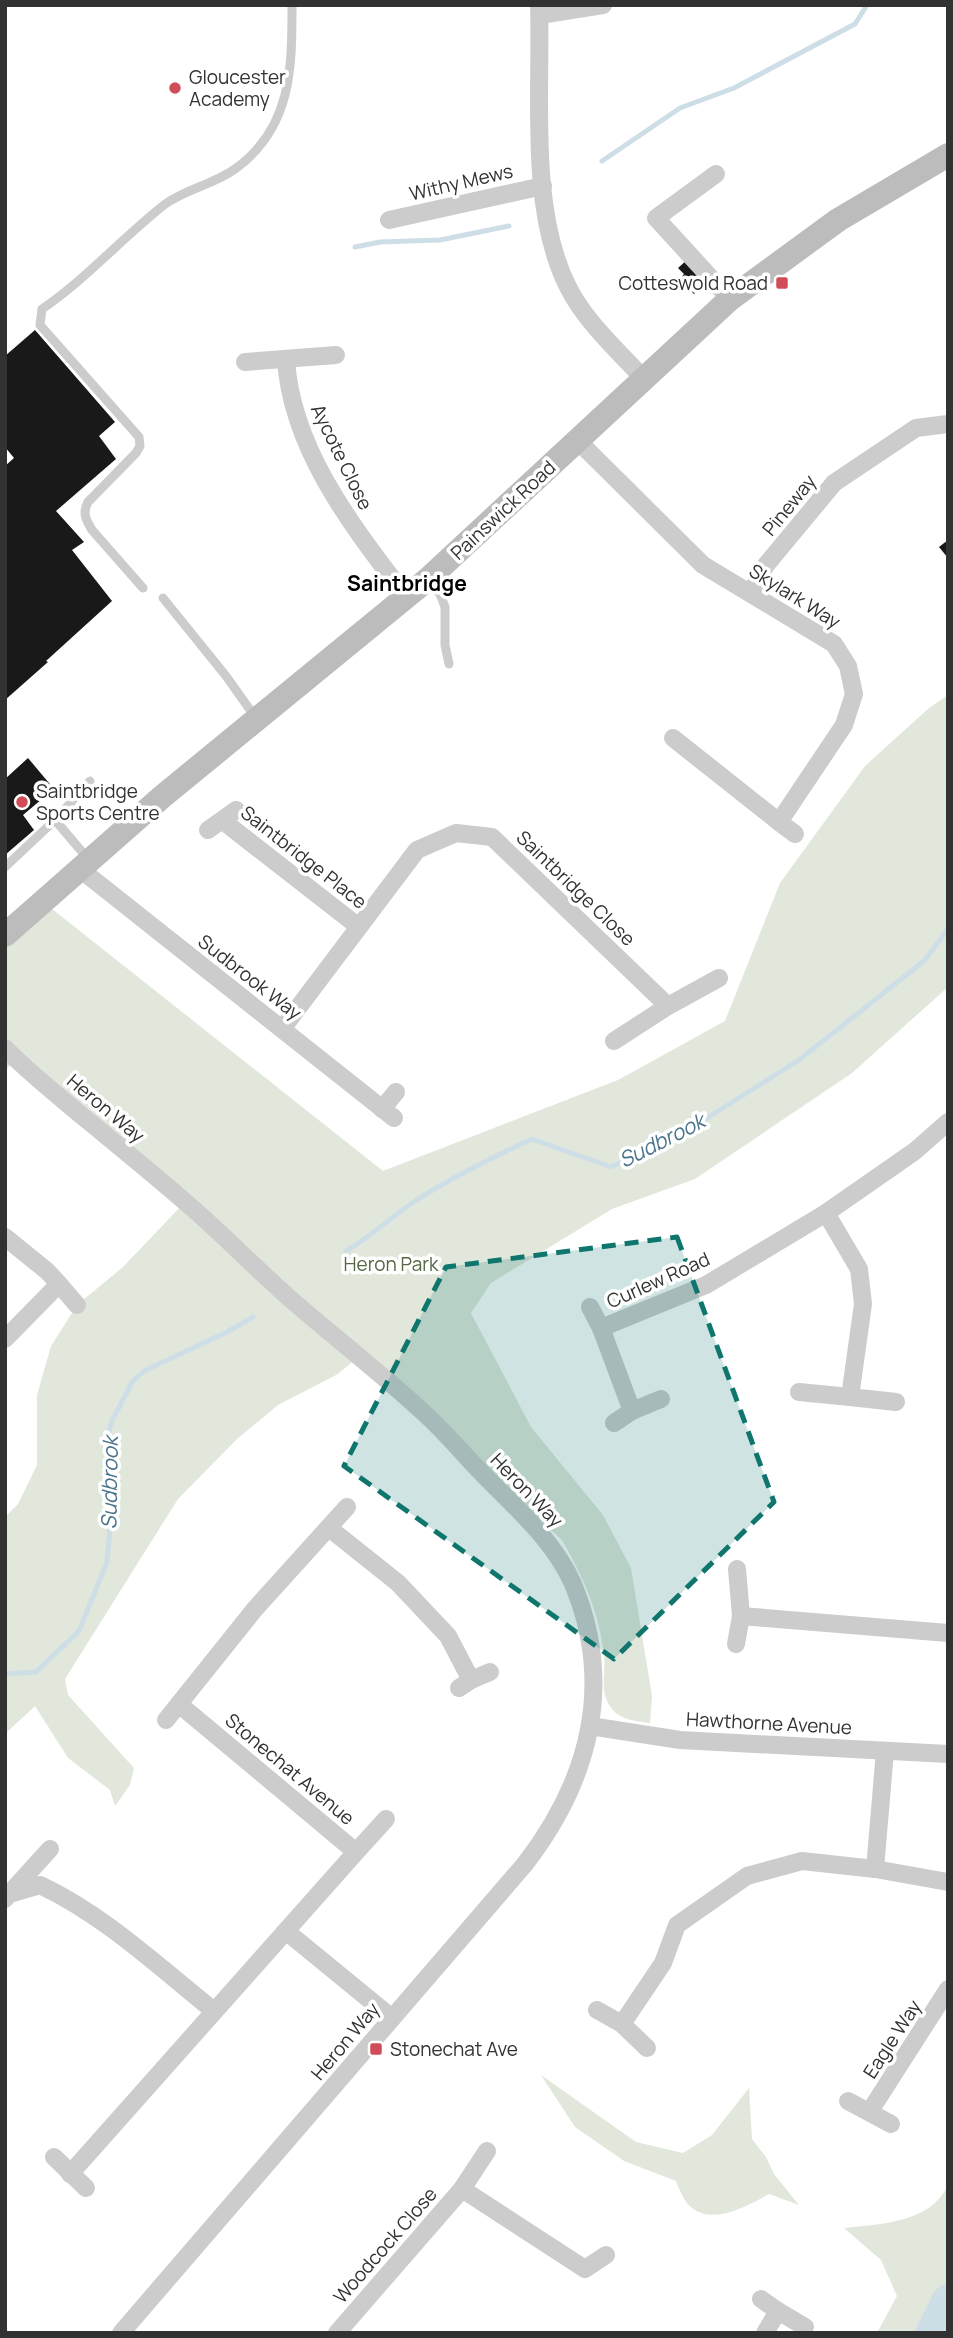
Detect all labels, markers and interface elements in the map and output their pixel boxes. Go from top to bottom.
place label: Gloucester Academy [189,64,286,112]
marker: Gloucester Academy [167,80,183,96]
street label: Withy Mews [407,157,515,207]
place label: Cotteswold Road [618,270,768,296]
marker: Cotteswold Road [774,275,790,291]
street label: Aycote Close [305,400,379,514]
street label: Painswick Road [445,455,561,565]
street label: Pineway [756,469,822,541]
street label: Skylark Way [744,558,846,634]
district label: Saintbridge [347,569,467,597]
place label: Saintbridge Sports Centre [36,778,160,826]
marker: Saintbridge Sports Centre [14,794,30,810]
street label: Saintbridge Place [236,800,372,914]
street label: Saintbridge Close [511,825,641,951]
street label: Sudbrook Way [193,928,307,1026]
street label: Heron Way [62,1068,150,1148]
water label: Sudbrook [614,1105,712,1174]
street label: Curlew Road [602,1246,714,1314]
park label: Heron Park [344,1251,439,1277]
water label: Sudbrook [94,1434,124,1530]
street label: Heron Way [485,1447,569,1533]
street label: Hawthorne Avenue [685,1706,853,1740]
street label: Stonechat Avenue [220,1707,360,1831]
street label: Eagle Way [857,1995,927,2083]
street label: Heron Way [305,1997,385,2085]
place label: Stonechat Ave [390,2036,518,2062]
marker: Stonechat Ave [368,2041,384,2057]
street label: Woodcock Close [327,2181,443,2309]

